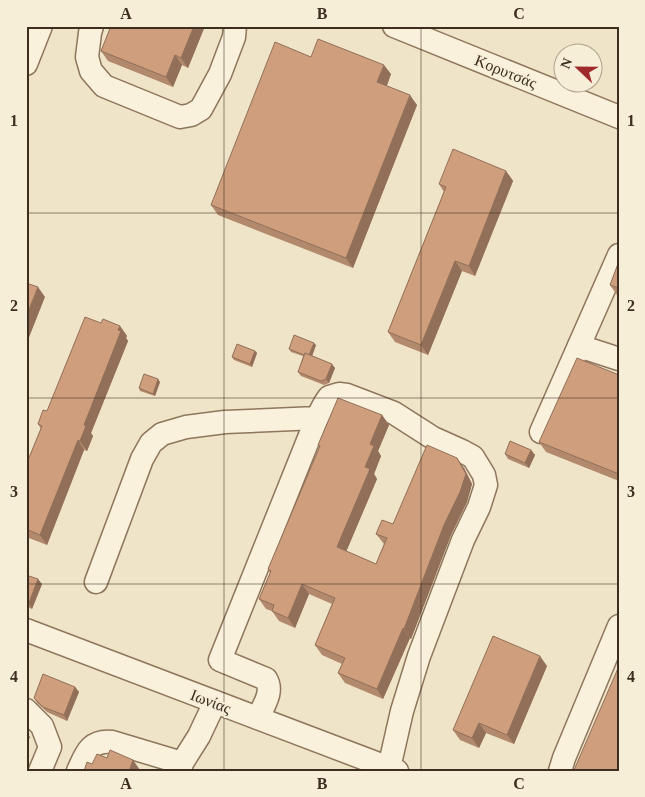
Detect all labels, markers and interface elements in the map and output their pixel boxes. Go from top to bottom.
text: A [120,5,132,22]
text: B [317,5,328,22]
text: C [513,5,525,22]
north arrow [552,42,602,92]
street label: Κορυτσάς [472,51,540,93]
text: N [558,56,575,71]
text: 1 [10,112,18,129]
text: 1 [627,112,635,129]
text: 2 [10,297,18,314]
text: 2 [627,297,635,314]
text: 3 [10,483,18,500]
text: 3 [627,483,635,500]
text: 4 [10,668,18,685]
text: 4 [627,668,635,685]
street label: Ιωνίας [188,686,234,717]
text: A [120,775,132,792]
text: B [317,775,328,792]
text: C [513,775,525,792]

